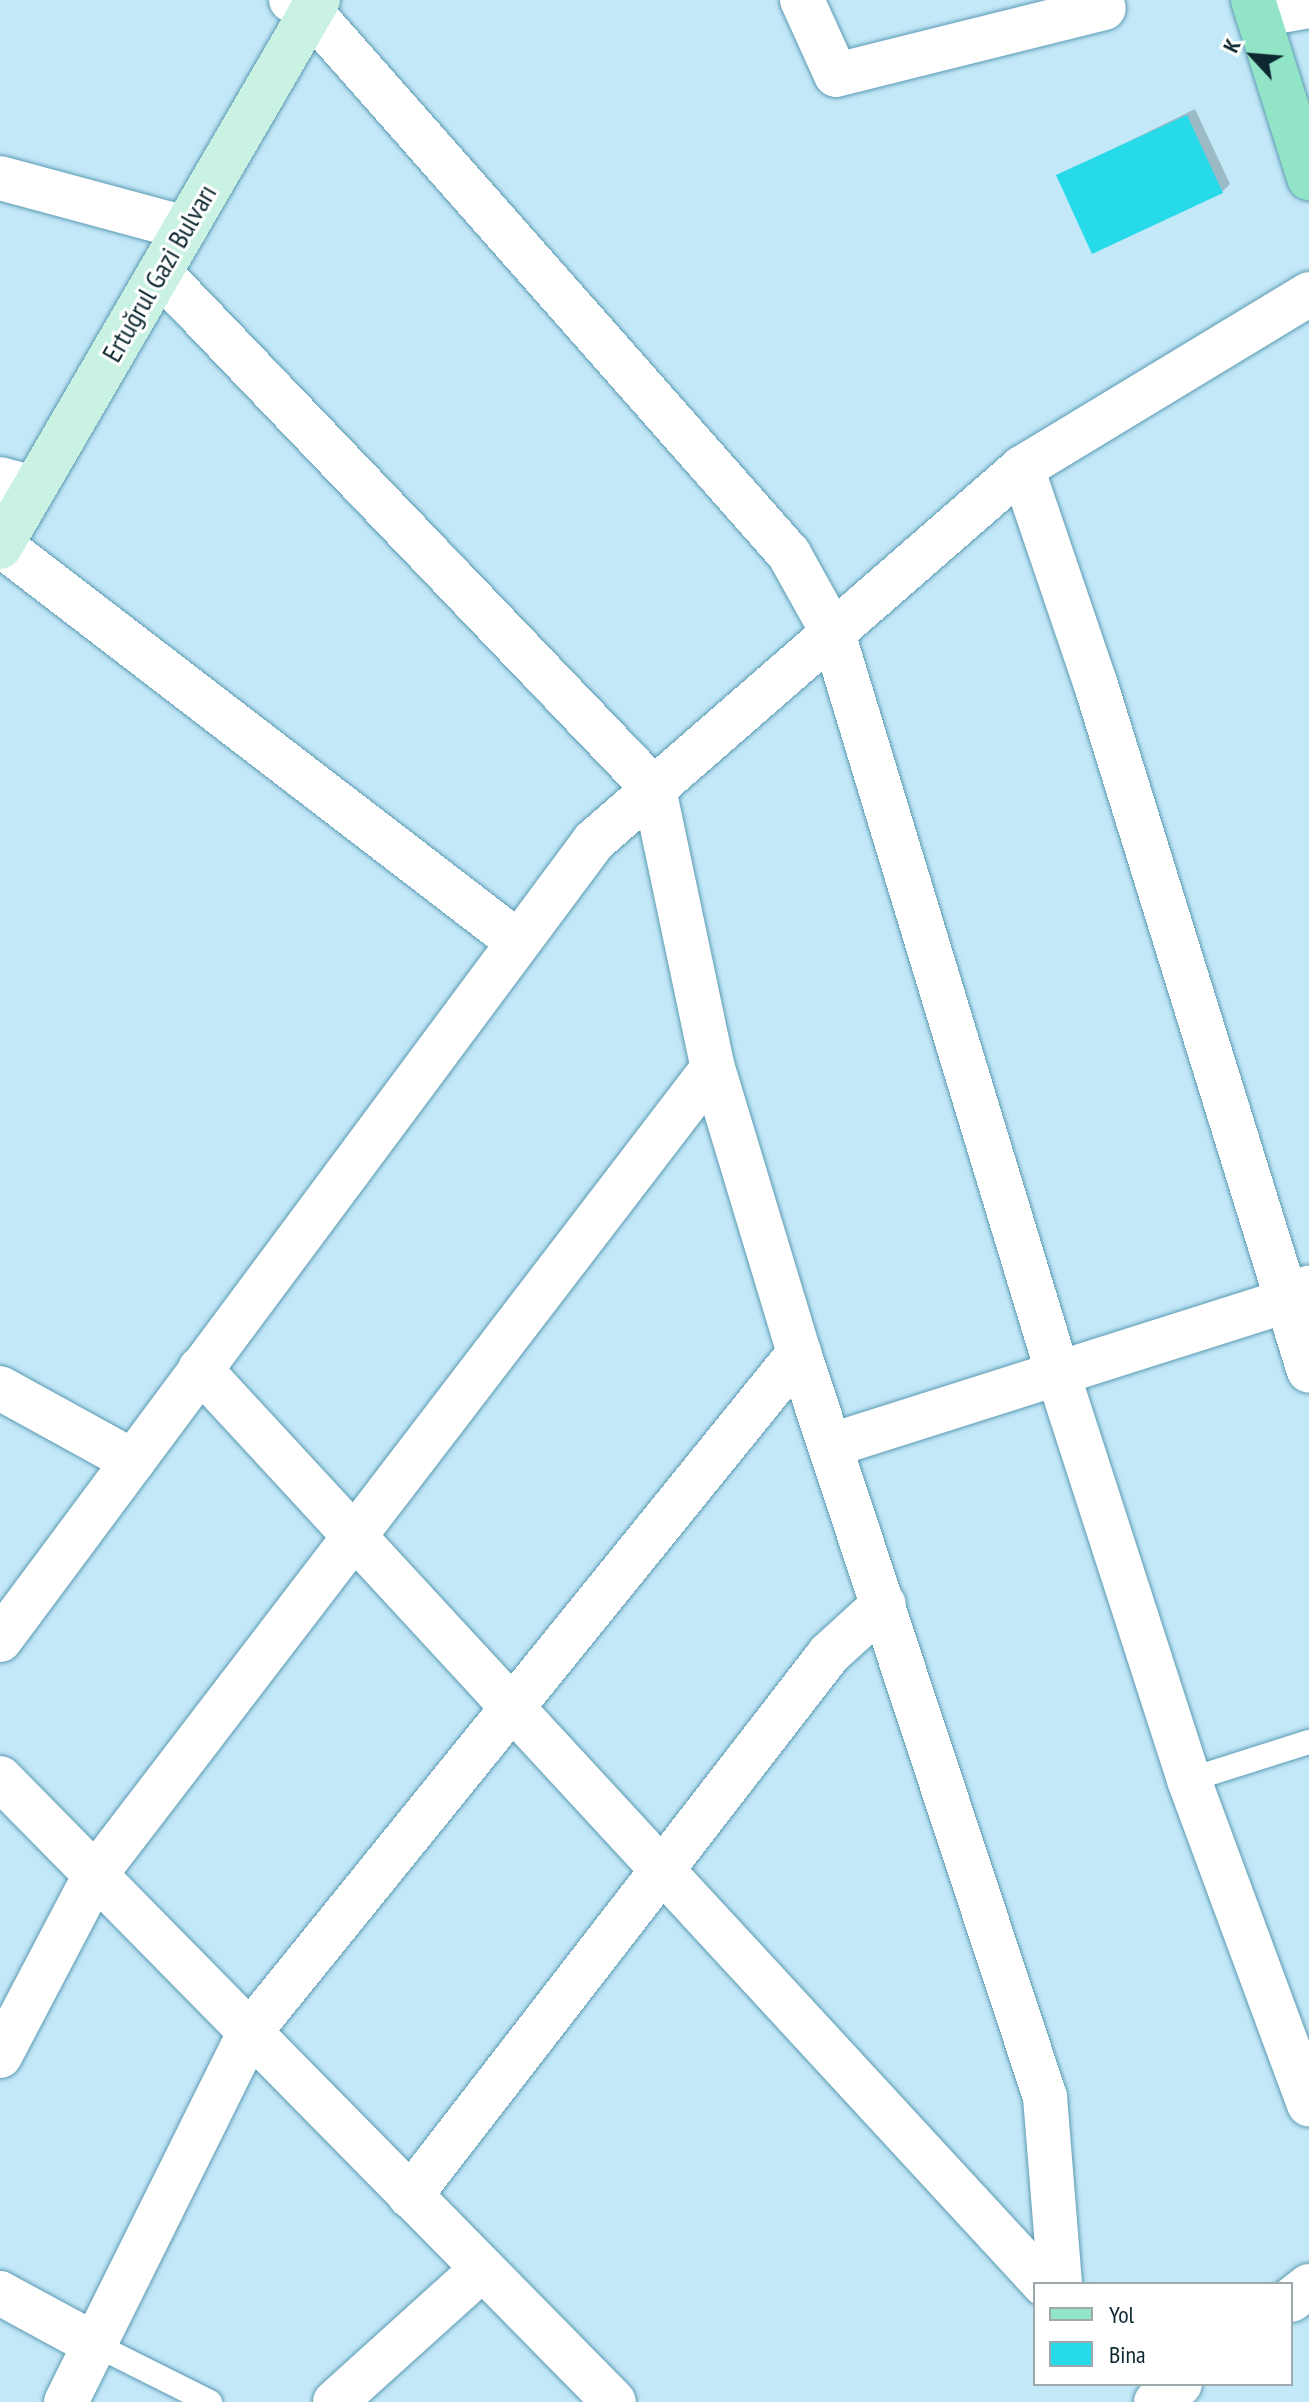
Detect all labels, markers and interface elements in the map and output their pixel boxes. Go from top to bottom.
north arrow [1213,16,1293,96]
text: K [1216,34,1247,57]
street label: Ertuğrul Gazi Bulvarı [95,178,223,368]
legend [1033,2282,1293,2386]
text: Yol [1109,2299,1134,2330]
text: Bina [1109,2339,1146,2370]

